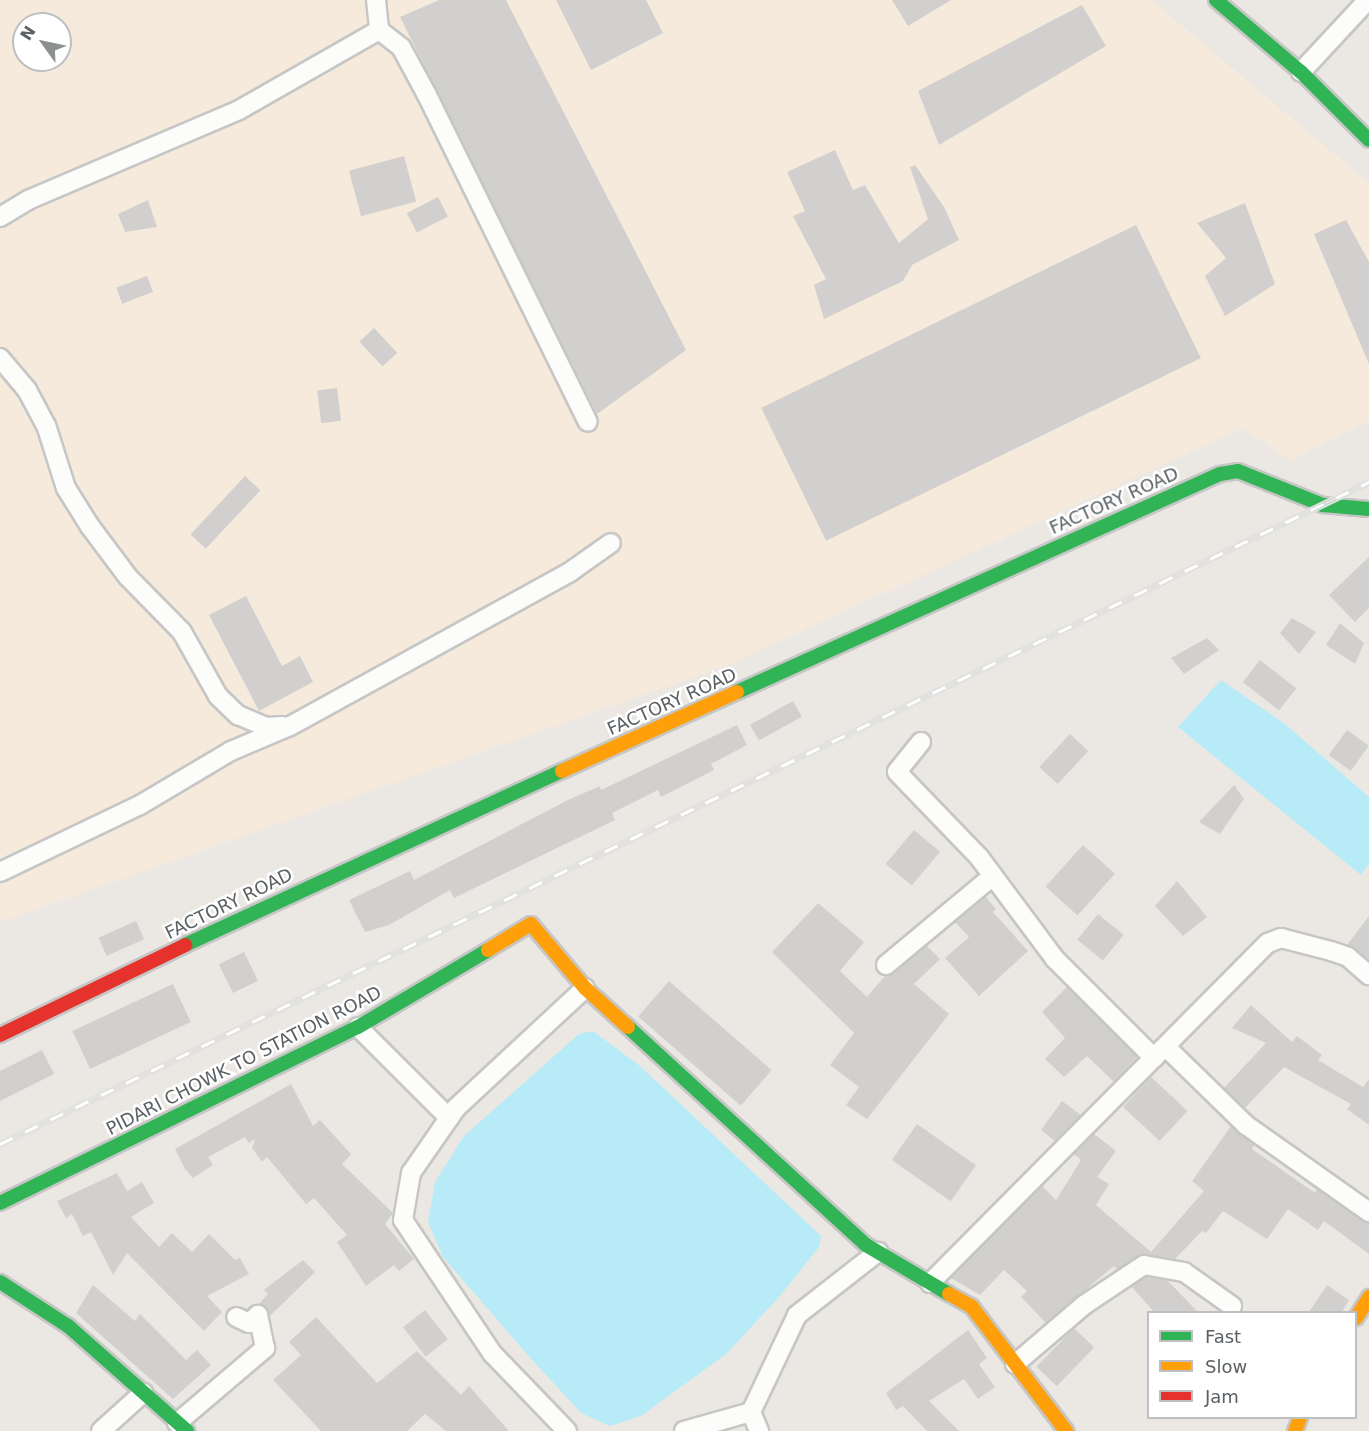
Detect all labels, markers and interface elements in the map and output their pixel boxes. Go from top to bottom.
north arrow [12,12,72,72]
text: N [17,22,40,44]
street label: FACTORY ROAD [1046,463,1182,539]
street label: FACTORY ROAD [604,664,740,740]
street label: FACTORY ROAD [162,864,296,944]
street label: PIDARI CHOWK TO STATION ROAD [103,982,385,1140]
legend [1147,1311,1357,1419]
text: Fast [1205,1326,1241,1347]
text: Slow [1205,1356,1247,1377]
text: Jam [1205,1386,1239,1407]

